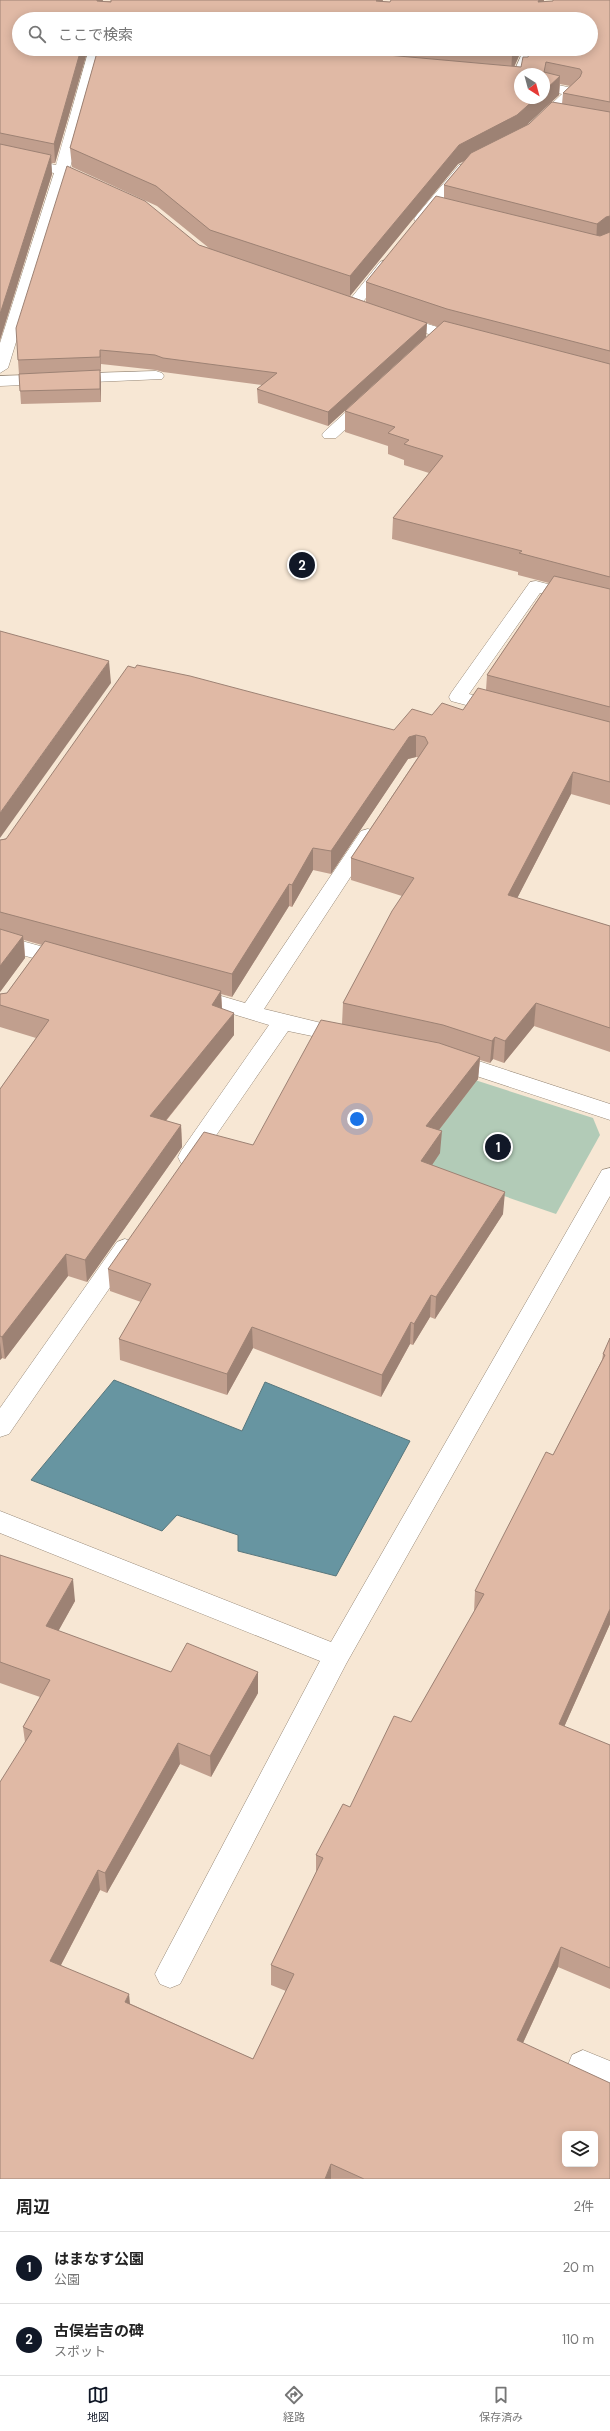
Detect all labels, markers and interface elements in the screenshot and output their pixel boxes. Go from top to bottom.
search box [12,12,598,56]
icon: search [26,23,48,45]
text: ここで検索 [58,25,133,45]
north arrow [514,68,550,104]
pin: 2 [289,550,315,580]
your location [347,1109,367,1129]
pin: 1 [485,1132,511,1162]
map controls [562,2131,598,2167]
button: layers [562,2131,598,2167]
text: 周辺 [16,2196,50,2218]
text: 2件 [574,2198,594,2215]
text: はまなす公園 [54,2249,144,2269]
text: 1 [27,2259,31,2276]
text: 20 m [563,2259,594,2276]
text: 公園 [54,2271,80,2288]
text: 古俣岩吉の碑 [54,2321,144,2341]
text: 2 [25,2331,33,2348]
text: 110 m [562,2331,594,2348]
text: スポット [54,2343,106,2360]
tab: 地図 [87,2384,109,2424]
tab: 経路 [283,2384,305,2424]
tab: 保存済み [479,2384,523,2424]

